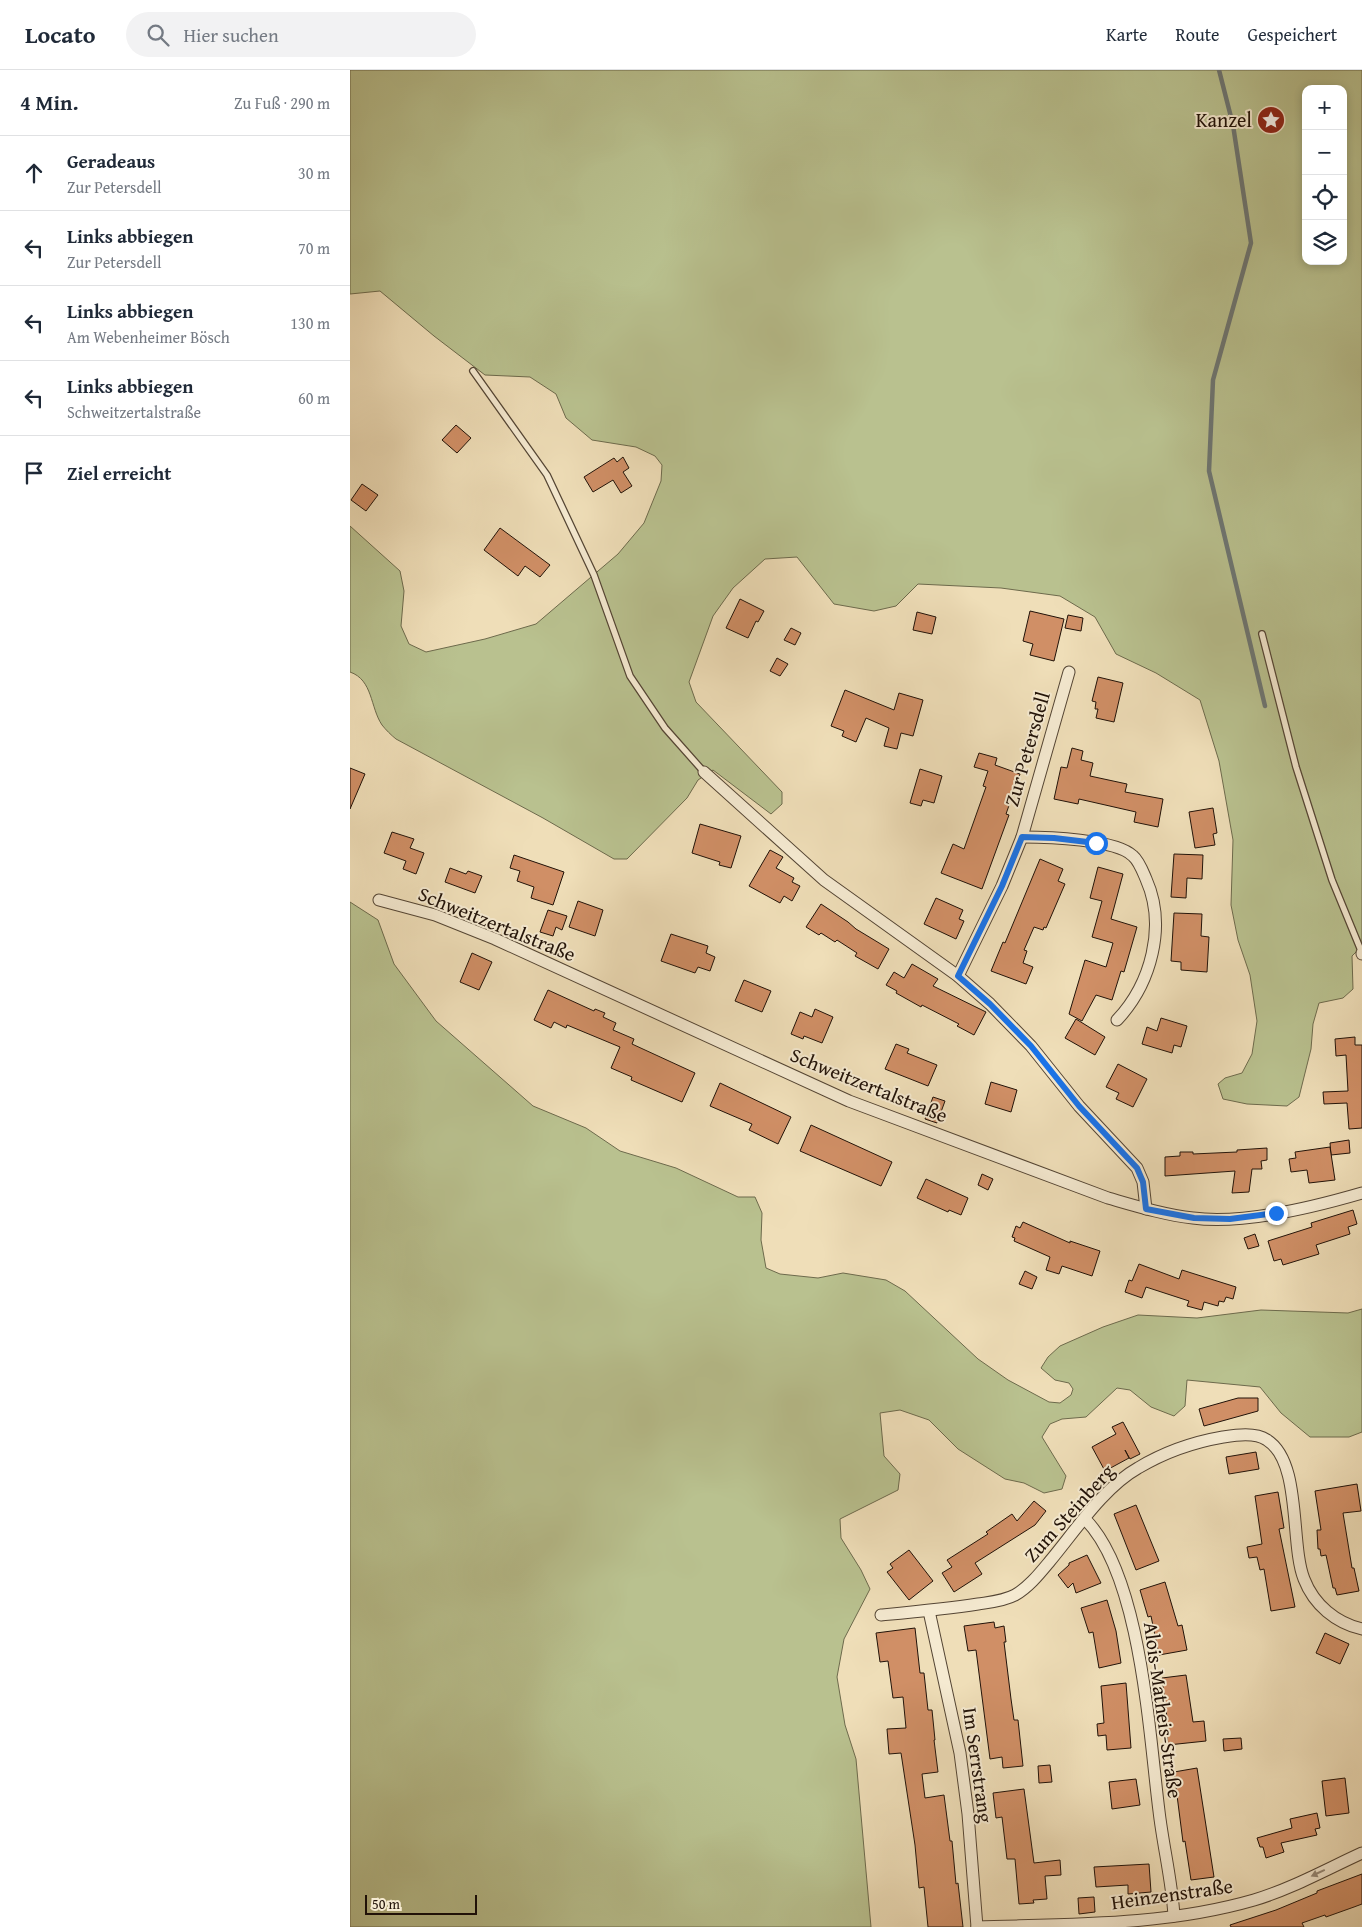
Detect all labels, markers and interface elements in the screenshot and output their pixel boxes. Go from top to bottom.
search box [126,12,476,57]
text: Locato [25,17,96,52]
icon: search [144,21,172,49]
text: Hier suchen [184,21,279,49]
text: Karte [1106,21,1147,48]
text: Route [1175,21,1220,48]
text: Gespeichert [1248,21,1337,48]
map controls [1302,85,1347,265]
button: + [1302,85,1347,130]
text: 4 Min. [20,87,78,118]
text: Zu Fuß · 290 m [234,91,330,115]
place label: Kanzel [1196,105,1252,134]
place icon: Kanzel [1256,105,1286,135]
button: − [1302,130,1347,175]
text: Geradeaus [67,147,155,175]
icon: ahead [20,159,48,187]
text: 30 m [298,161,330,185]
text: Zur Petersdell [67,175,162,199]
button: locate [1302,175,1347,220]
button: layers [1302,220,1347,265]
text: Links abbiegen [67,222,193,250]
icon: left [20,234,48,262]
text: 70 m [298,236,330,260]
text: Zur Petersdell [67,250,162,274]
text: Links abbiegen [67,297,193,325]
icon: left [20,309,48,337]
text: 130 m [290,311,330,335]
text: Am Webenheimer Bösch [67,325,230,349]
text: Links abbiegen [67,372,193,400]
icon: left [20,384,48,412]
text: 60 m [298,386,330,410]
text: Schweitzertalstraße [67,400,201,424]
icon: arrive [20,459,48,487]
text: Ziel erreicht [67,459,171,487]
street label: Zur Petersdell [996,688,1057,810]
route start [1085,832,1108,855]
street label: Schweitzertalstraße [414,879,580,968]
street label: Schweitzertalstraße [786,1040,952,1129]
route end [1265,1202,1288,1225]
street label: Zum Steinberg [1017,1457,1121,1568]
street label: Alois-Matheis-Straße [1137,1620,1190,1800]
street label: Im Serrstrang [956,1705,1001,1825]
one-way arrow [1311,1869,1325,1877]
street label: Heinzenstraße [1109,1871,1235,1916]
scale bar [365,1892,478,1915]
text: 50 m [372,1894,400,1914]

